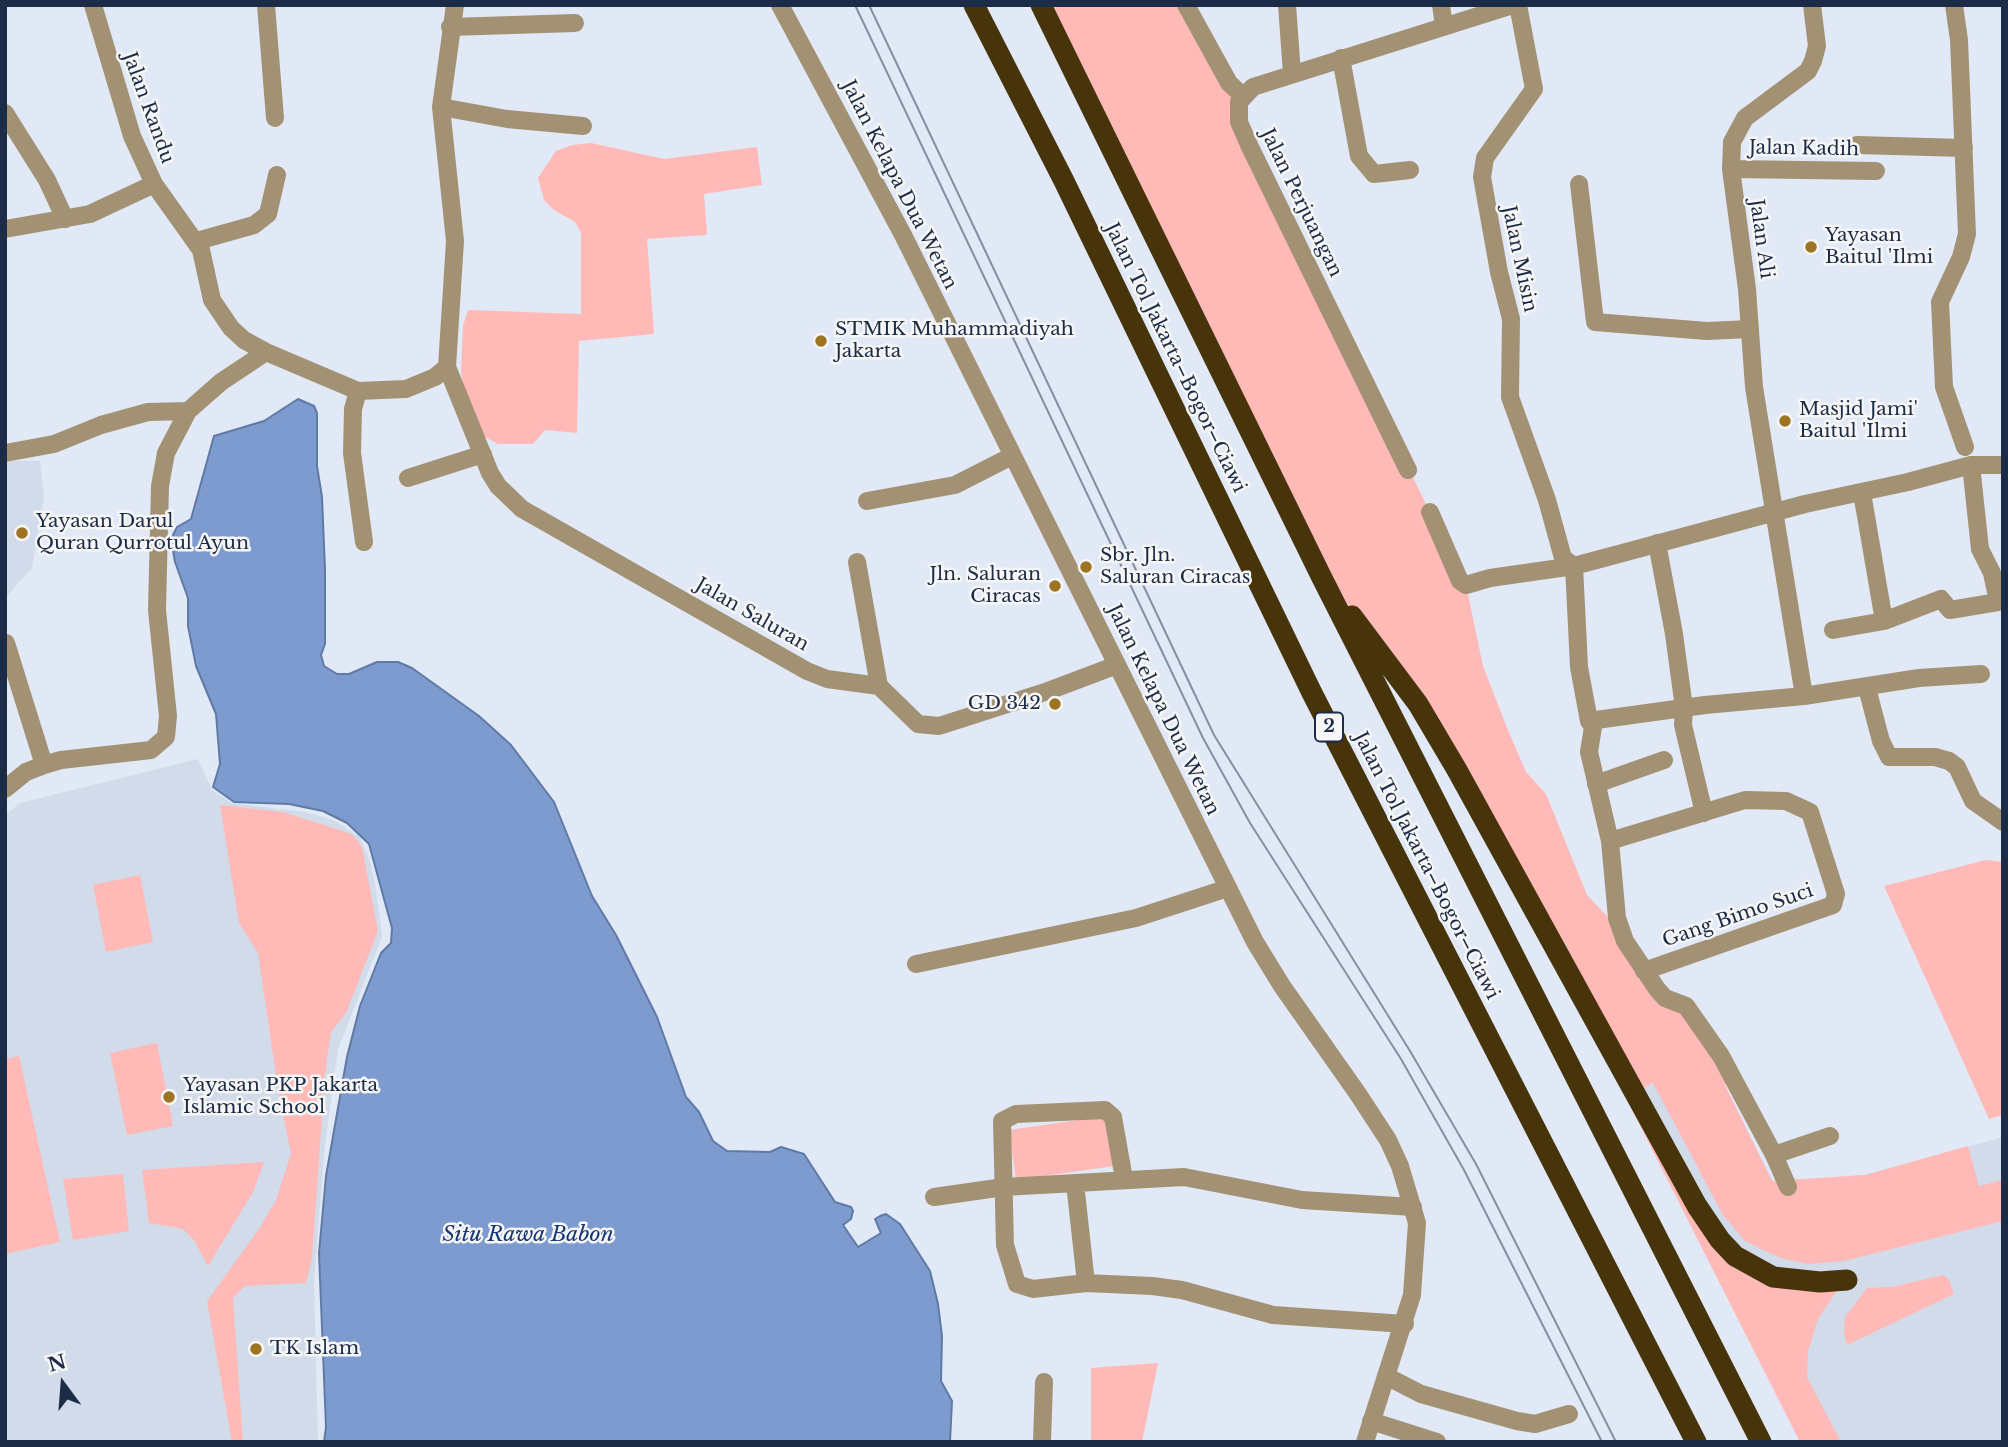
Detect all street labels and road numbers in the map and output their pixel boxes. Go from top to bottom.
street label: Jalan Randu [117,49,179,167]
street label: Jalan Kelapa Dua Wetan [836,77,962,293]
street label: Jalan Perjuangan [1255,125,1347,281]
street label: Jalan Kadih [1749,137,1859,161]
street label: Jalan Ali [1744,198,1778,280]
street label: Jalan Misin [1497,204,1541,314]
street label: Jalan Tol Jakarta–Bogor–Ciawi [1100,219,1250,497]
street label: Jalan Saluran [691,573,813,657]
street label: Jalan Kelapa Dua Wetan [1102,601,1224,819]
road number: 2 [1315,712,1343,742]
street label: Jalan Tol Jakarta–Bogor–Ciawi [1348,728,1504,1004]
street label: Gang Bimo Suci [1660,880,1816,952]

